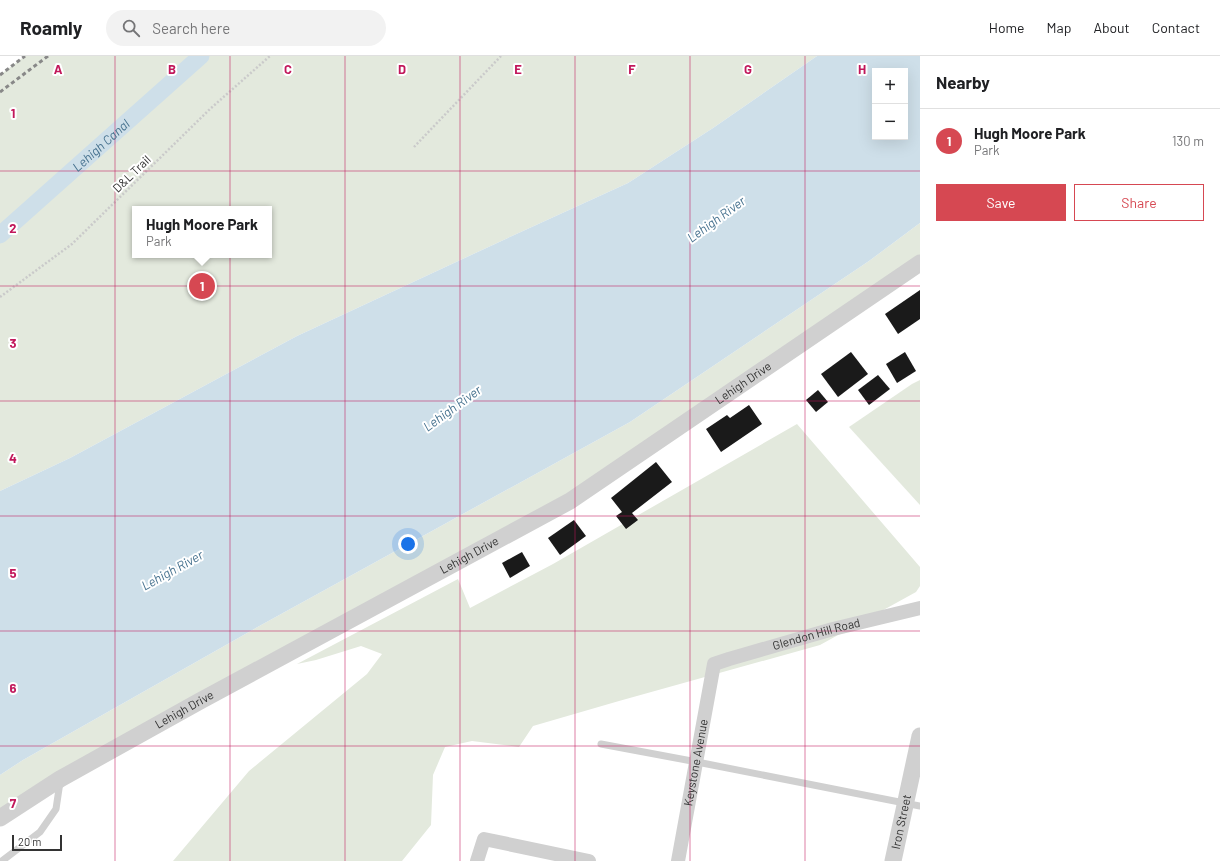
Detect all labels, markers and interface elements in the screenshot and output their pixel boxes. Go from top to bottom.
search box [106,10,386,46]
text: Roamly [20,16,82,39]
icon: search [120,17,142,39]
text: Search here [152,19,230,37]
text: Home [989,19,1025,36]
text: Map [1047,19,1071,36]
text: About [1093,19,1130,36]
text: Contact [1152,19,1200,36]
text: A [54,61,63,77]
text: B [168,61,176,77]
text: C [284,61,292,77]
text: D [398,61,406,77]
text: E [514,61,522,77]
text: F [628,61,636,77]
text: G [744,61,752,77]
text: H [858,61,866,77]
map controls [872,68,908,140]
button: + [872,68,908,104]
text: Nearby [936,72,990,92]
button: − [872,104,908,140]
text: 1 [11,105,15,121]
water label: Lehigh Canal [69,116,133,175]
text: Hugh Moore Park [974,124,1086,142]
text: 1 [947,133,951,149]
text: 130 m [1172,133,1204,149]
text: Park [974,142,1000,158]
street label: D&L Trail [110,152,153,195]
button: Save [936,184,1066,221]
button: Share [1074,184,1204,221]
water label: Lehigh River [684,192,749,245]
popup [132,206,272,258]
text: Hugh Moore Park [146,215,258,233]
text: 2 [9,220,17,236]
text: Park [146,233,172,249]
pin: 1 [189,271,215,301]
text: 3 [9,335,17,351]
street label: Lehigh Drive [712,358,773,406]
water label: Lehigh River [420,381,485,434]
text: 4 [9,450,17,466]
street label: Lehigh Drive [437,533,501,576]
your location [398,534,418,554]
water label: Lehigh River [138,546,206,593]
text: 5 [9,565,17,581]
street label: Glendon Hill Road [771,615,861,652]
text: 6 [10,680,17,696]
street label: Lehigh Drive [152,687,216,731]
street label: Keystone Avenue [680,718,710,807]
street label: Iron Street [888,793,913,850]
text: 7 [10,795,17,811]
scale bar [12,833,62,852]
text: 20 m [18,835,41,848]

